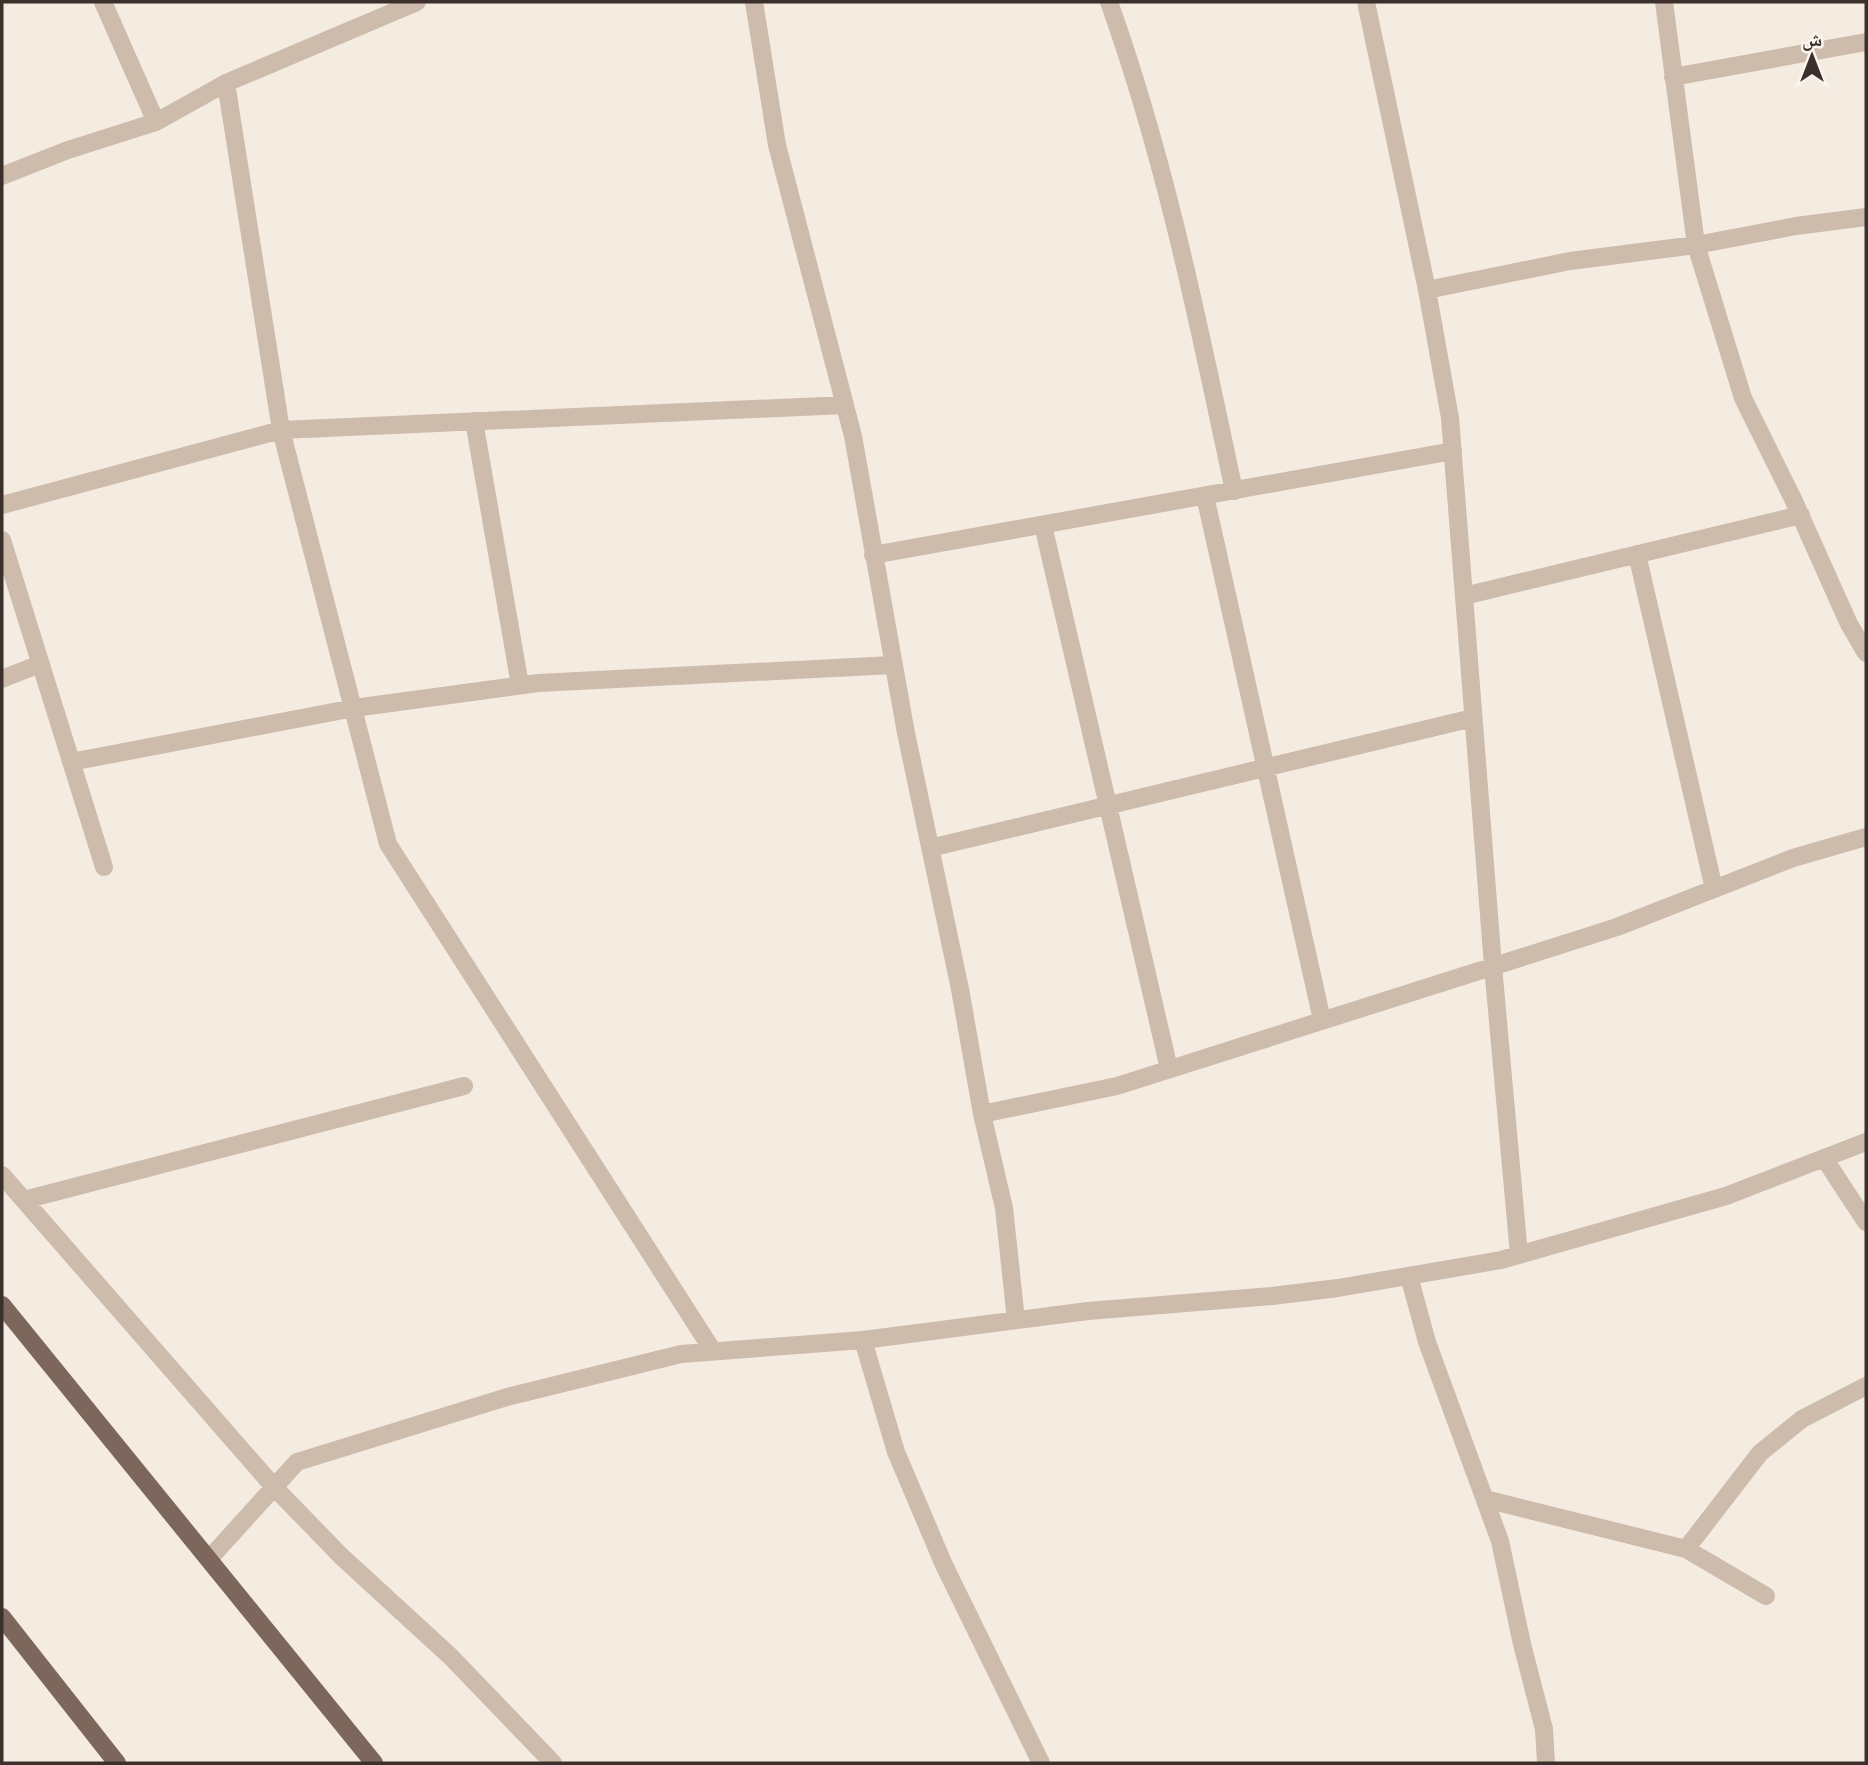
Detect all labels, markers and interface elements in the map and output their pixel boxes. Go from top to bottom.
north arrow [1777,21,1847,91]
text: ش [1802,29,1822,53]

